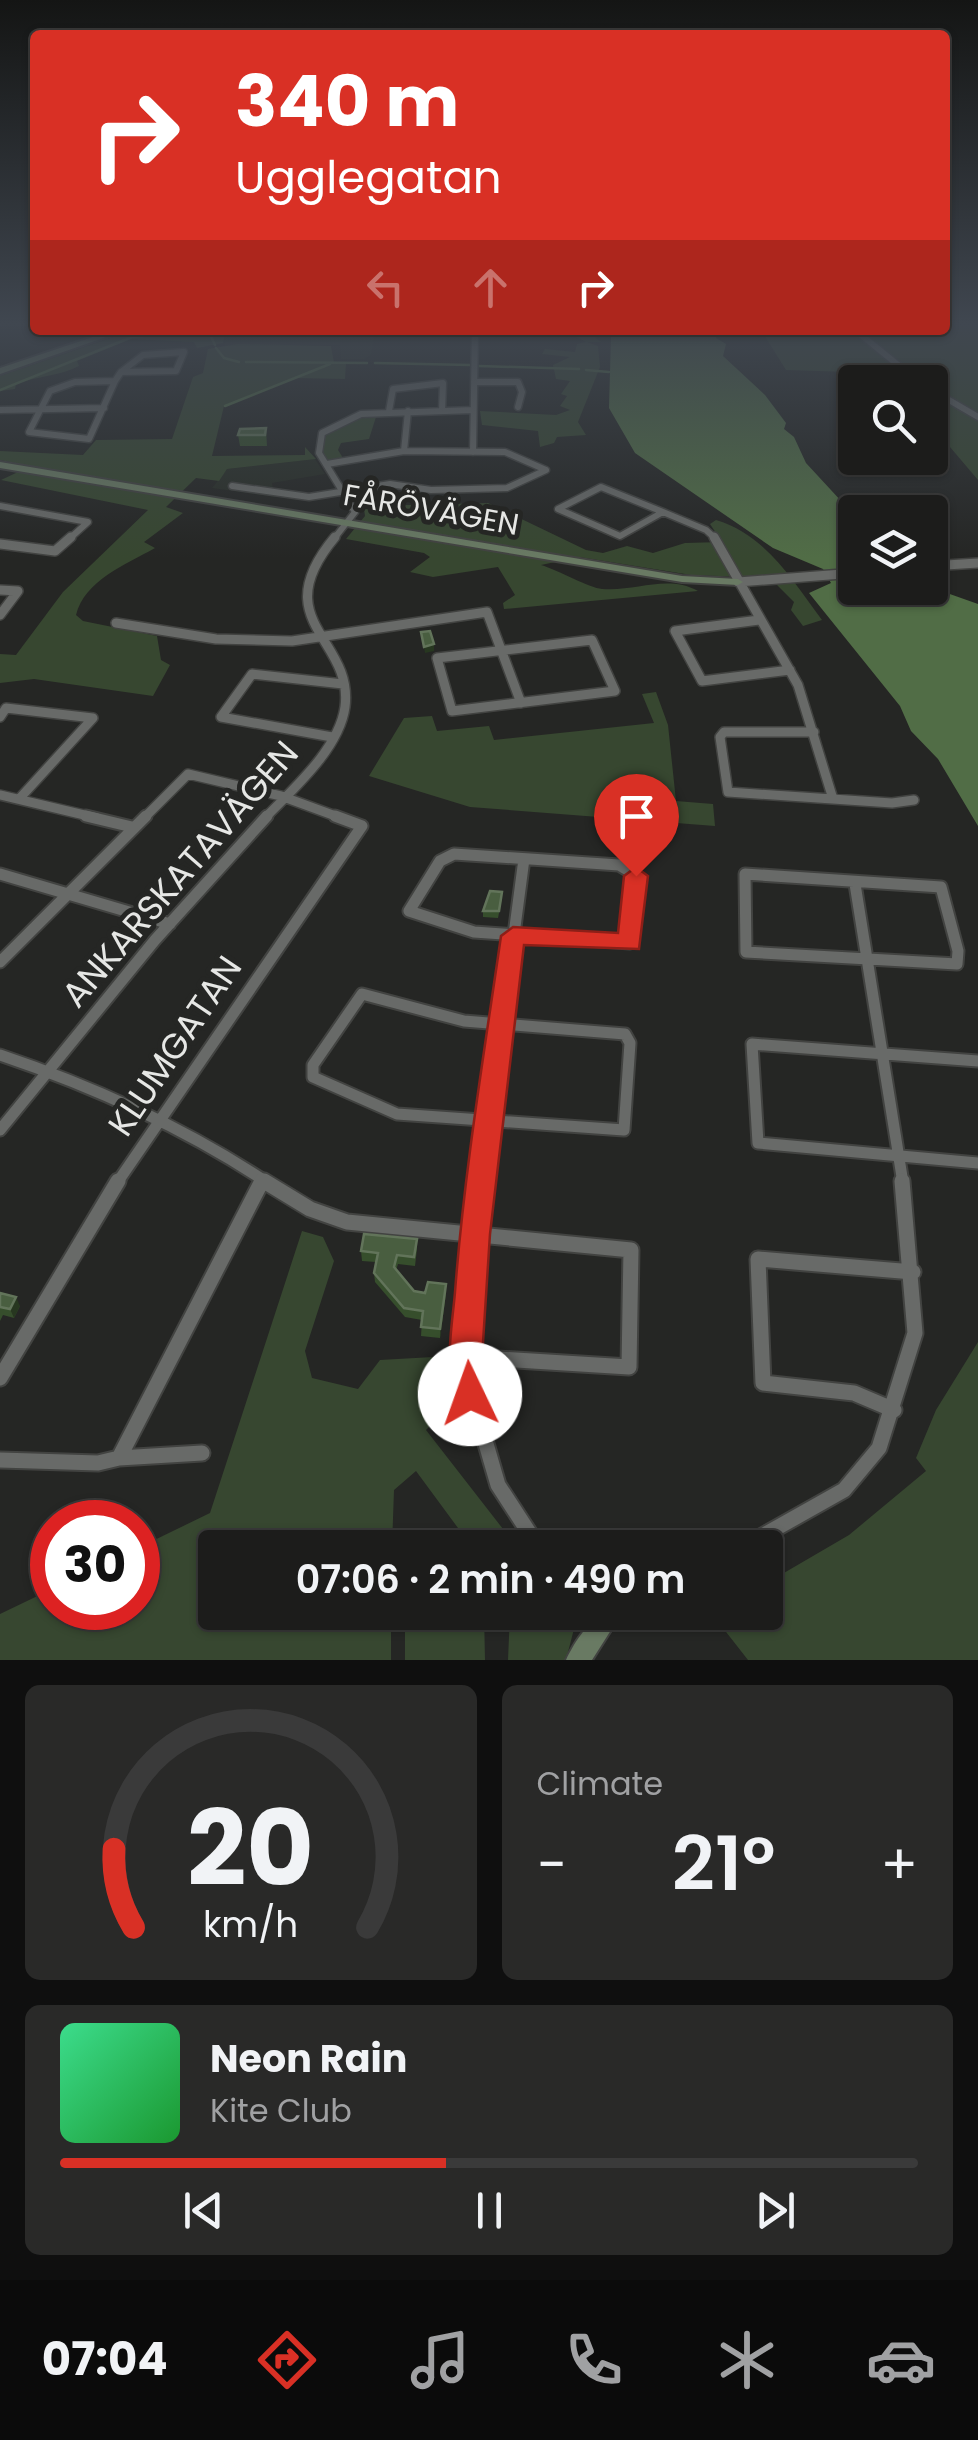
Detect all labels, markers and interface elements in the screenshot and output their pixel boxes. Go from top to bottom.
text: 340 m [235,52,459,151]
icon: right [70,70,200,200]
text: Ugglegatan [235,146,502,209]
icon: left [358,260,413,315]
icon: ahead [463,260,518,315]
icon: right [568,260,623,315]
map controls [838,365,948,605]
button: search [838,365,948,475]
street label: FÅRÖVÄGEN [340,473,522,546]
button: layers [838,495,948,605]
street label: ANKARSKATAVÄGEN [50,730,309,1018]
pin [594,774,679,877]
icon: arrive [609,789,664,844]
street label: KLUMGATAN [96,946,253,1146]
position arrow [418,1342,522,1446]
speed limit sign: 30 [30,1500,160,1630]
text: 07:06 · 2 min · 490 m [296,1553,685,1606]
text: Climate [537,1761,663,1806]
text: 20 [187,1776,314,1921]
text: 21° [672,1811,775,1916]
text: − [537,1826,567,1903]
text: + [880,1826,918,1903]
text: km/h [203,1899,298,1950]
text: Neon Rain [210,2032,407,2085]
text: Kite Club [210,2088,352,2133]
icon: previous [176,2183,231,2238]
icon: pause [462,2183,517,2238]
icon: next [748,2183,803,2238]
icon: directions [252,2325,322,2395]
icon: music [405,2325,475,2395]
icon: phone [559,2325,629,2395]
icon: climate [712,2325,782,2395]
icon: car [866,2325,936,2395]
text: 07:04 [42,2328,168,2391]

